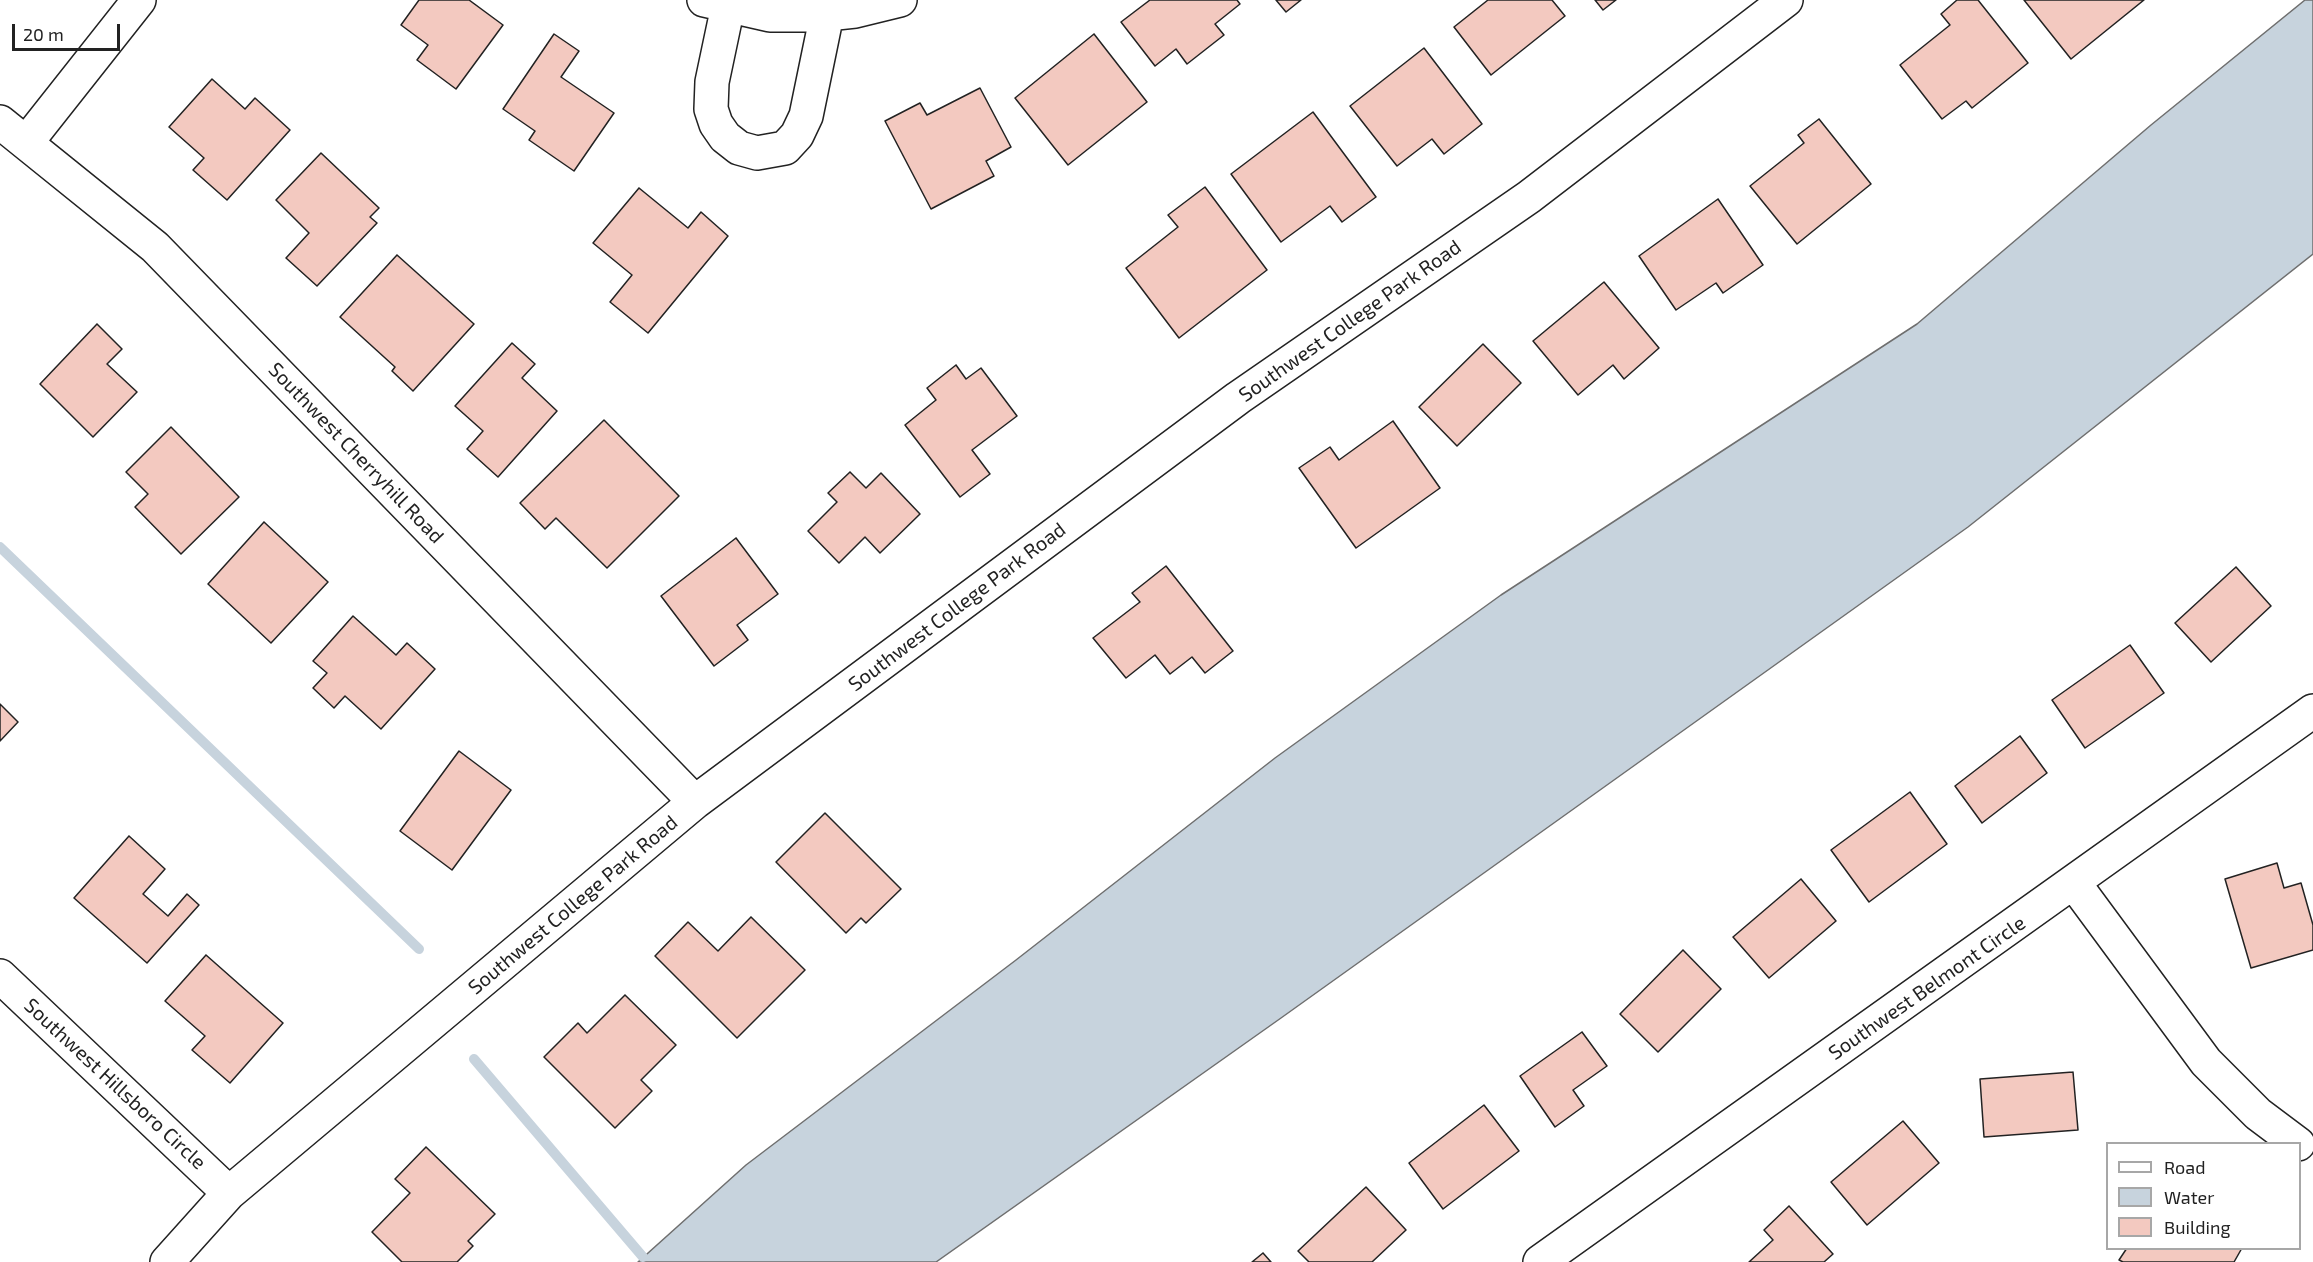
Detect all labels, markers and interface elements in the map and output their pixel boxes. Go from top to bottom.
scale bar [15,12,123,50]
text: 20 m [23,23,64,45]
street label: Southwest College Park Road [1234,235,1466,407]
street label: Southwest Cherryhill Road [263,358,449,548]
street label: Southwest College Park Road [844,517,1070,697]
street label: Southwest College Park Road [464,810,682,1000]
street label: Southwest Belmont Circle [1824,911,2030,1065]
street label: Southwest Hillsboro Circle [19,993,211,1175]
legend [2106,1142,2301,1250]
text: Road [2164,1156,2205,1178]
text: Water [2164,1186,2214,1208]
text: Building [2164,1216,2231,1238]

